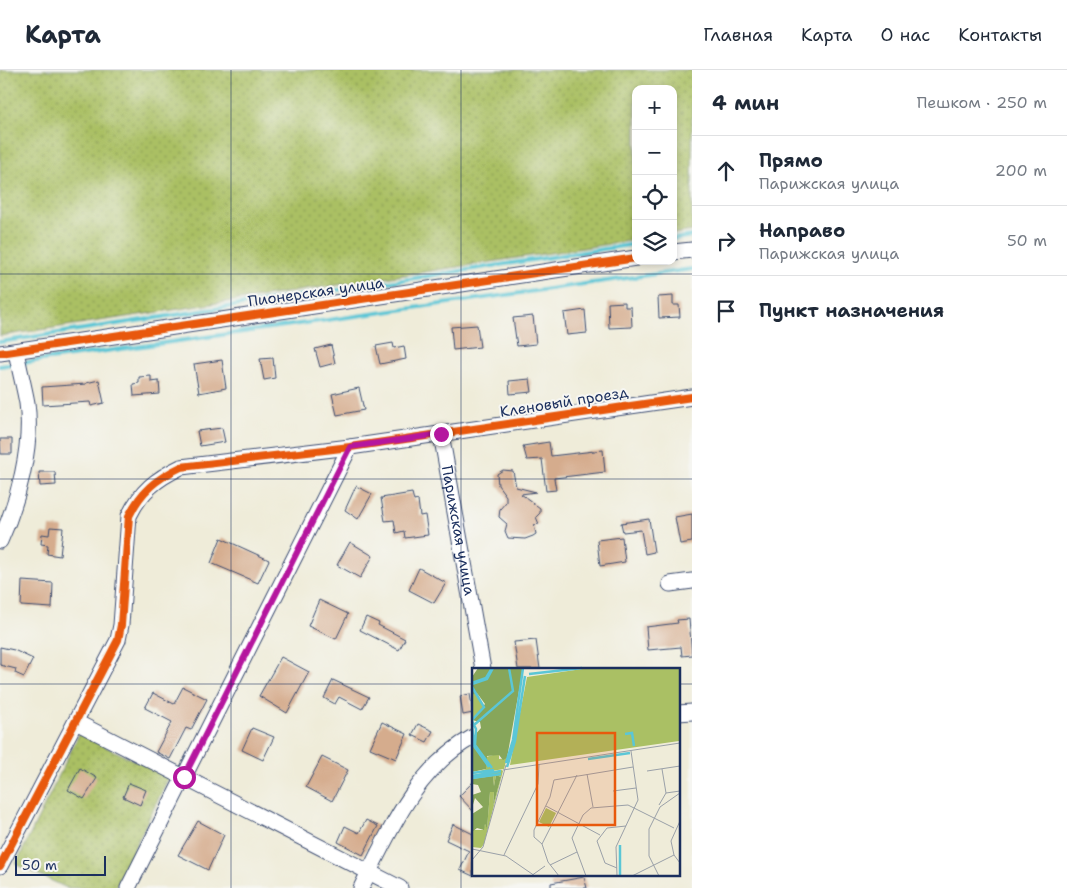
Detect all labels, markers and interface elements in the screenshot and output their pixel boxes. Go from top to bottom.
text: Карта [25,19,101,51]
text: Главная [703,23,773,47]
text: Карта [801,23,853,47]
text: О нас [881,23,930,47]
text: Контакты [958,23,1042,47]
map controls [632,85,677,265]
button: + [632,85,677,130]
text: 4 мин [712,89,779,117]
text: Пешком · 250 m [917,92,1047,113]
button: − [632,130,677,175]
text: Прямо [759,148,823,173]
icon: ahead [712,157,740,185]
text: 200 m [995,160,1047,181]
text: Парижская улица [759,173,899,194]
button: locate [632,175,677,220]
text: Направо [759,218,845,243]
button: layers [632,220,677,265]
icon: right [712,227,740,255]
text: 50 m [1007,230,1047,251]
text: Парижская улица [759,243,899,264]
street label: Пионерская улица [247,272,386,311]
icon: arrive [712,297,740,325]
text: Пункт назначения [759,298,944,323]
street label: Кленовый проезд [498,382,630,422]
route end [430,423,453,446]
street label: Парижская улица [437,464,480,598]
inset map [472,668,680,876]
route start [173,766,196,789]
scale bar [15,853,106,876]
text: 50 m [22,856,57,874]

